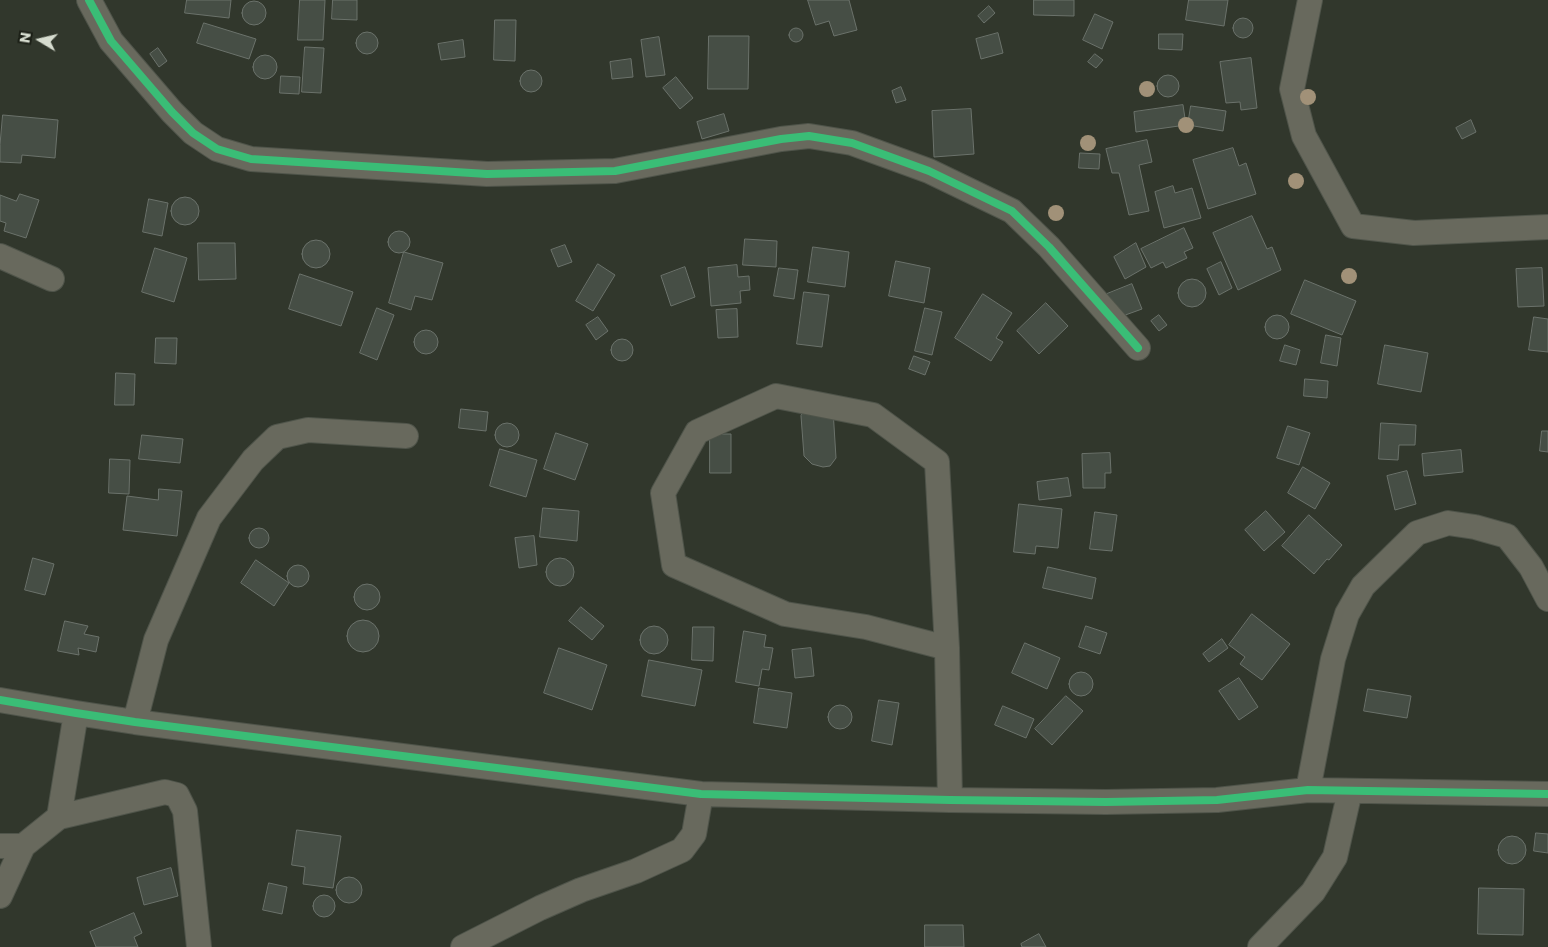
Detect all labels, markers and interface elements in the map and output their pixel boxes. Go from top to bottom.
north arrow [15,15,65,65]
text: N [14,31,36,44]

